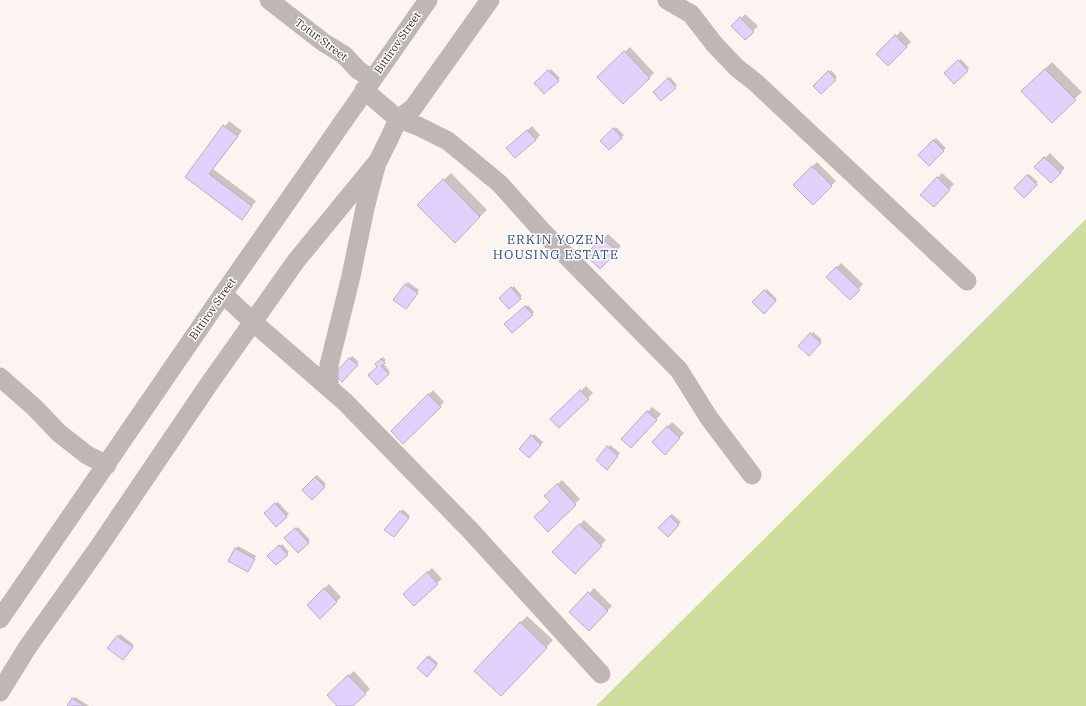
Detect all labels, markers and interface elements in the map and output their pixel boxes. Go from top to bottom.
street label: Bittirov Street [372,10,424,76]
street label: Totur Street [292,16,350,64]
district label: ERKIN YOZEN HOUSING ESTATE [493,232,619,263]
street label: Bittirov Street [187,276,239,342]

